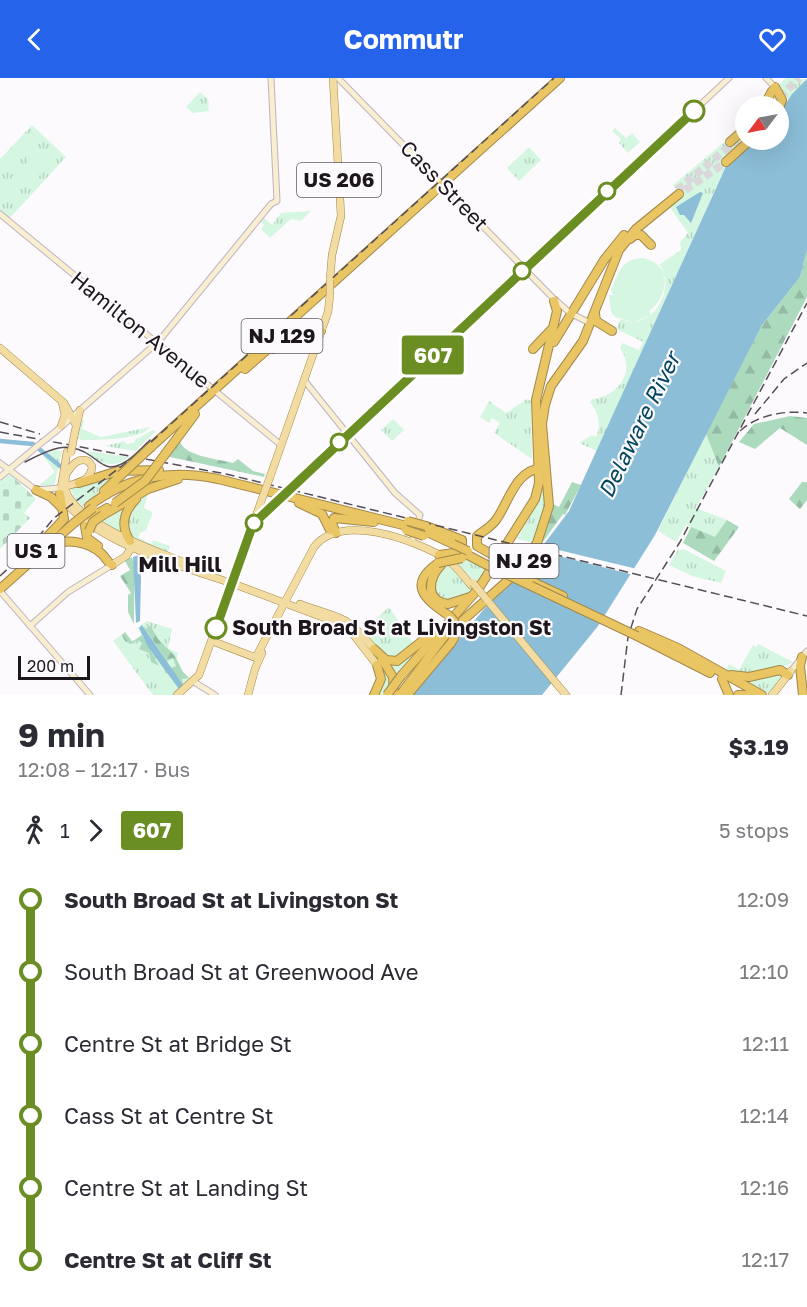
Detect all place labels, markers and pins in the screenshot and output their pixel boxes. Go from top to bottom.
unlabelled marker [683,100,705,122]
unlabelled marker [598,182,616,200]
unlabelled marker [513,262,531,280]
unlabelled marker [330,433,348,451]
unlabelled marker [245,514,263,532]
place label: South Broad St at Livingston St [232,614,551,640]
marker: South Broad St at Livingston St [205,617,227,639]

